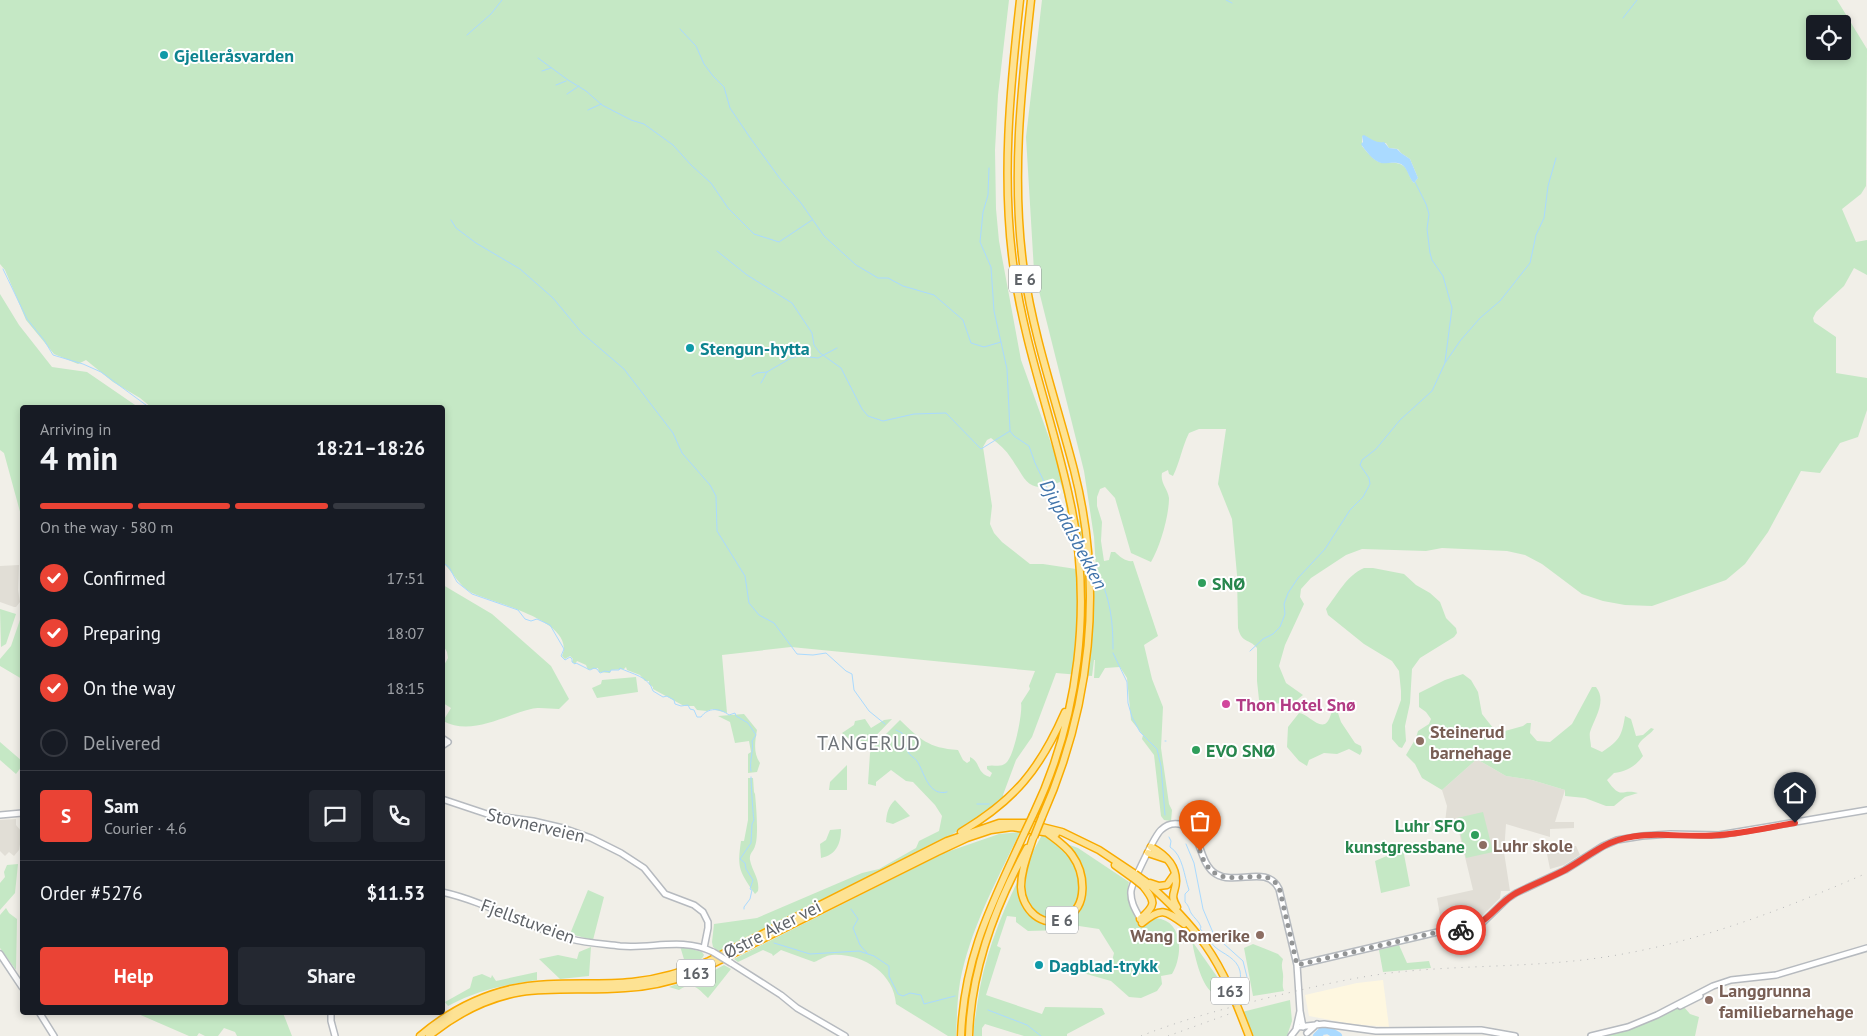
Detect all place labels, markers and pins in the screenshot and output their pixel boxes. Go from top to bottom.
place label: Gjelleråsvarden [174,44,294,67]
marker: Gjelleråsvarden [158,49,170,61]
place label: Stengun-hytta [700,337,810,360]
marker: Stengun-hytta [684,342,696,354]
place label: SNØ [1212,572,1245,595]
marker: SNØ [1196,577,1208,589]
place label: Thon Hotel Snø [1236,693,1356,716]
marker: Thon Hotel Snø [1220,698,1232,710]
place label: Steinerud barnehage [1430,720,1511,764]
marker: Steinerud barnehage [1414,735,1426,747]
place label: EVO SNØ [1206,739,1275,762]
marker: EVO SNØ [1190,744,1202,756]
pin [1774,772,1816,823]
pin [1179,800,1221,851]
place label: Luhr SFO kunstgressbane [1345,814,1465,858]
marker: Luhr SFO kunstgressbane [1469,829,1481,841]
place label: Luhr skole [1493,834,1573,857]
marker: Luhr skole [1477,839,1489,851]
place label: Wang Romerike [1130,924,1250,947]
marker: Wang Romerike [1254,929,1266,941]
place label: Dagblad-trykk [1049,954,1158,977]
marker: Dagblad-trykk [1033,959,1045,971]
place label: Langgrunna familiebarnehage [1719,979,1854,1023]
marker: Langgrunna familiebarnehage [1703,994,1715,1006]

